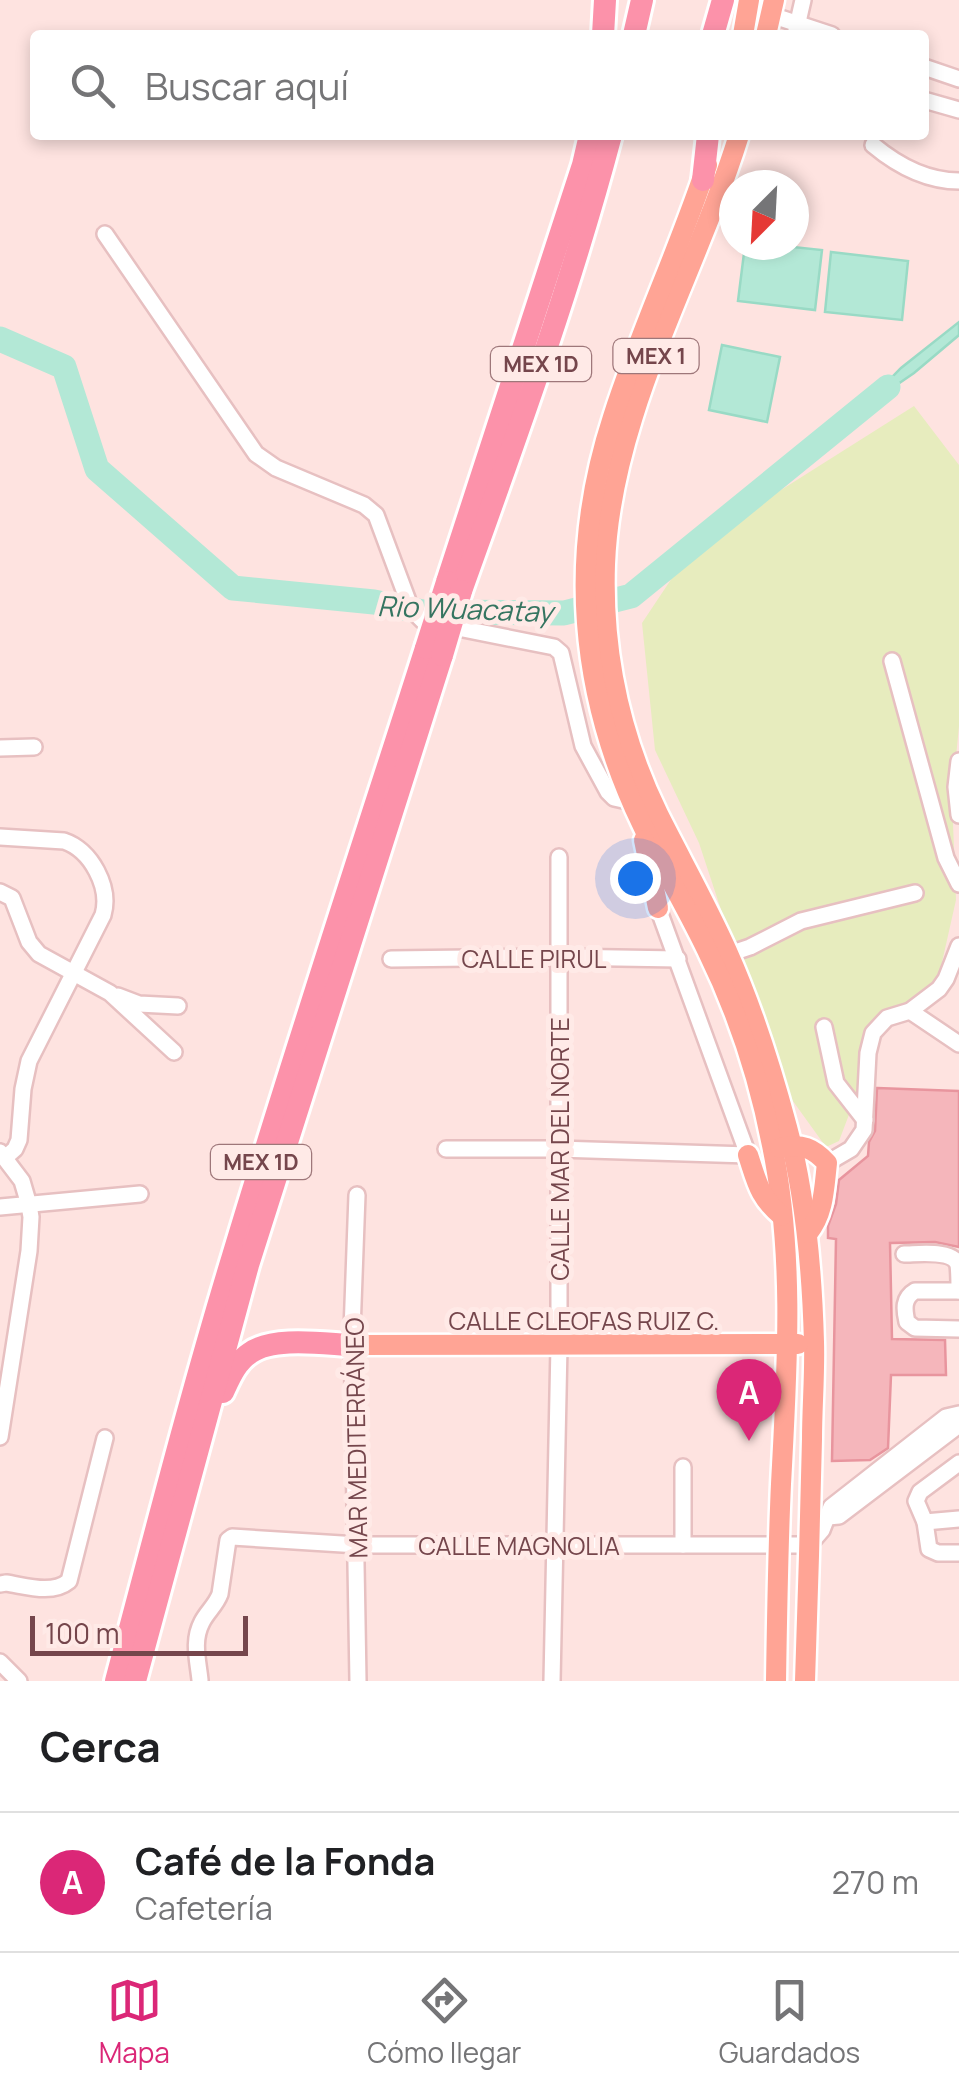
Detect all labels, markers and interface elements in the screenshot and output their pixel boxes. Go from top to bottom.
search box [30,30,929,140]
icon: search [65,58,120,113]
text: Buscar aquí [145,59,349,111]
north arrow [719,170,809,260]
road number: MEX 1 [614,339,698,373]
road number: MEX 1D [491,347,591,381]
water label: Rio Wuacatay [377,586,558,630]
your location [610,853,661,904]
street label: CALLE PIRUL [461,941,607,976]
street label: CALLE MAR DEL NORTE [542,1017,577,1281]
road number: MEX 1D [211,1145,311,1179]
street label: CALLE CLEOFAS RUIZ C. [449,1303,719,1338]
street label: MAR MEDITERRÁNEO [336,1317,376,1559]
pin: A [716,1358,782,1441]
street label: CALLE MAGNOLIA [418,1528,620,1563]
scale bar [30,1611,248,1656]
text: 100 m [45,1614,119,1652]
text: Cerca [40,1717,161,1775]
text: Café de la Fonda [135,1834,435,1886]
text: A [62,1860,83,1904]
text: 270 m [832,1860,919,1904]
text: Cafetería [135,1886,273,1930]
tab: Mapa [99,1973,170,2071]
tab: Cómo llegar [367,1973,521,2071]
tab: Guardados [719,1973,860,2071]

